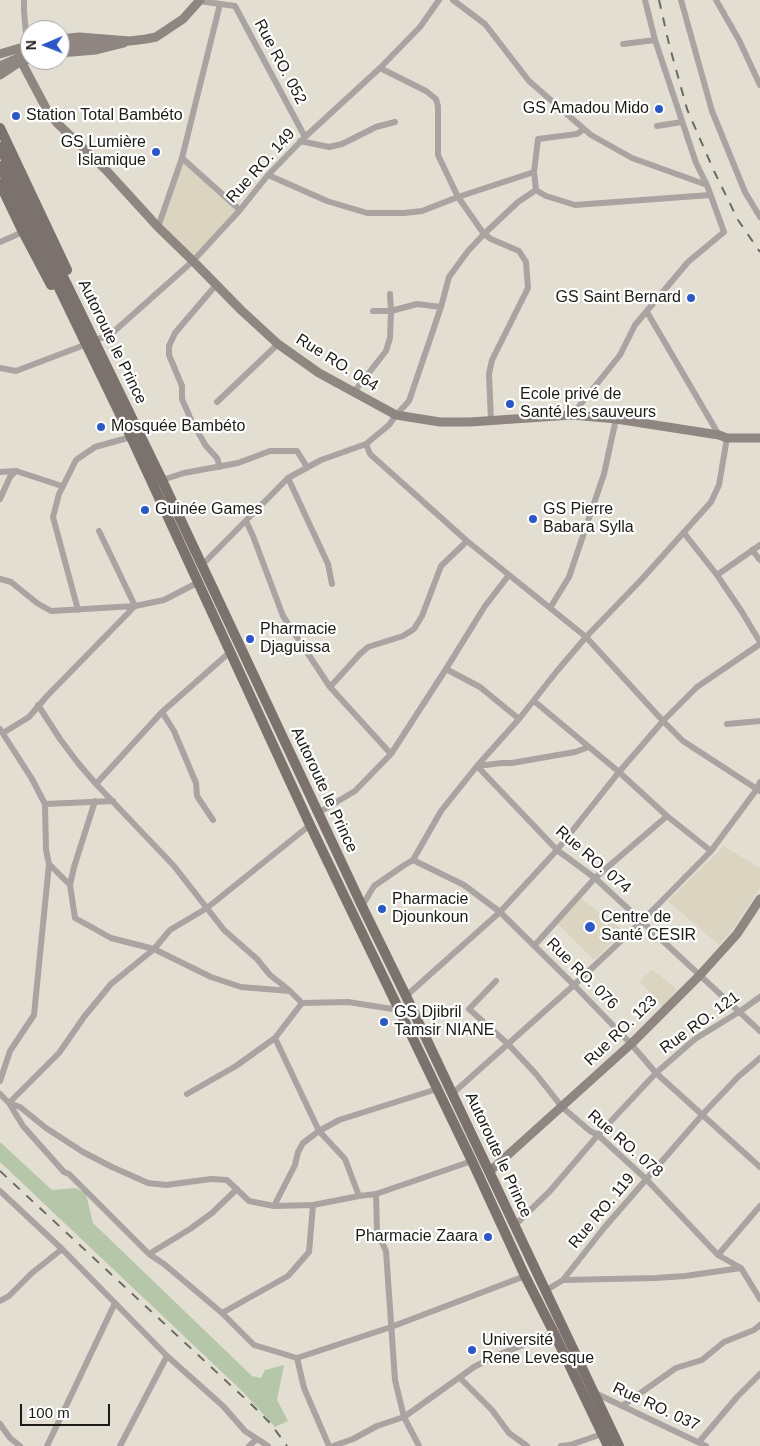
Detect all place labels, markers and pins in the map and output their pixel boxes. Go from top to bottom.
place label: GS Amadou Mido [523,99,649,119]
marker: GS Amadou Mido [653,103,665,115]
place label: Station Total Bambéto [26,106,183,126]
marker: Station Total Bambéto [10,110,22,122]
place label: GS Lumière Islamique [61,133,146,171]
marker: GS Lumière Islamique [150,146,162,158]
place label: GS Saint Bernard [556,288,681,308]
marker: GS Saint Bernard [685,292,697,304]
place label: Ecole privé de Santé les sauveurs [520,385,656,423]
marker: Ecole privé de Santé les sauveurs [504,398,516,410]
place label: Mosquée Bambéto [111,417,245,437]
marker: Mosquée Bambéto [95,421,107,433]
place label: Guinée Games [155,500,263,520]
place label: GS Pierre Babara Sylla [543,500,634,538]
marker: Guinée Games [139,504,151,516]
marker: GS Pierre Babara Sylla [527,513,539,525]
place label: Pharmacie Djaguissa [260,620,336,658]
marker: Pharmacie Djaguissa [244,633,256,645]
place label: Pharmacie Djounkoun [392,890,468,928]
marker: Pharmacie Djounkoun [376,903,388,915]
place label: Centre de Santé CESIR [601,908,696,946]
marker: Centre de Santé CESIR [583,920,597,934]
place label: GS Djibril Tamsir NIANE [394,1003,494,1041]
marker: GS Djibril Tamsir NIANE [378,1016,390,1028]
place label: Pharmacie Zaara [355,1227,478,1247]
marker: Pharmacie Zaara [482,1231,494,1243]
place label: Université Rene Levesque [482,1331,594,1369]
marker: Université Rene Levesque [466,1344,478,1356]

